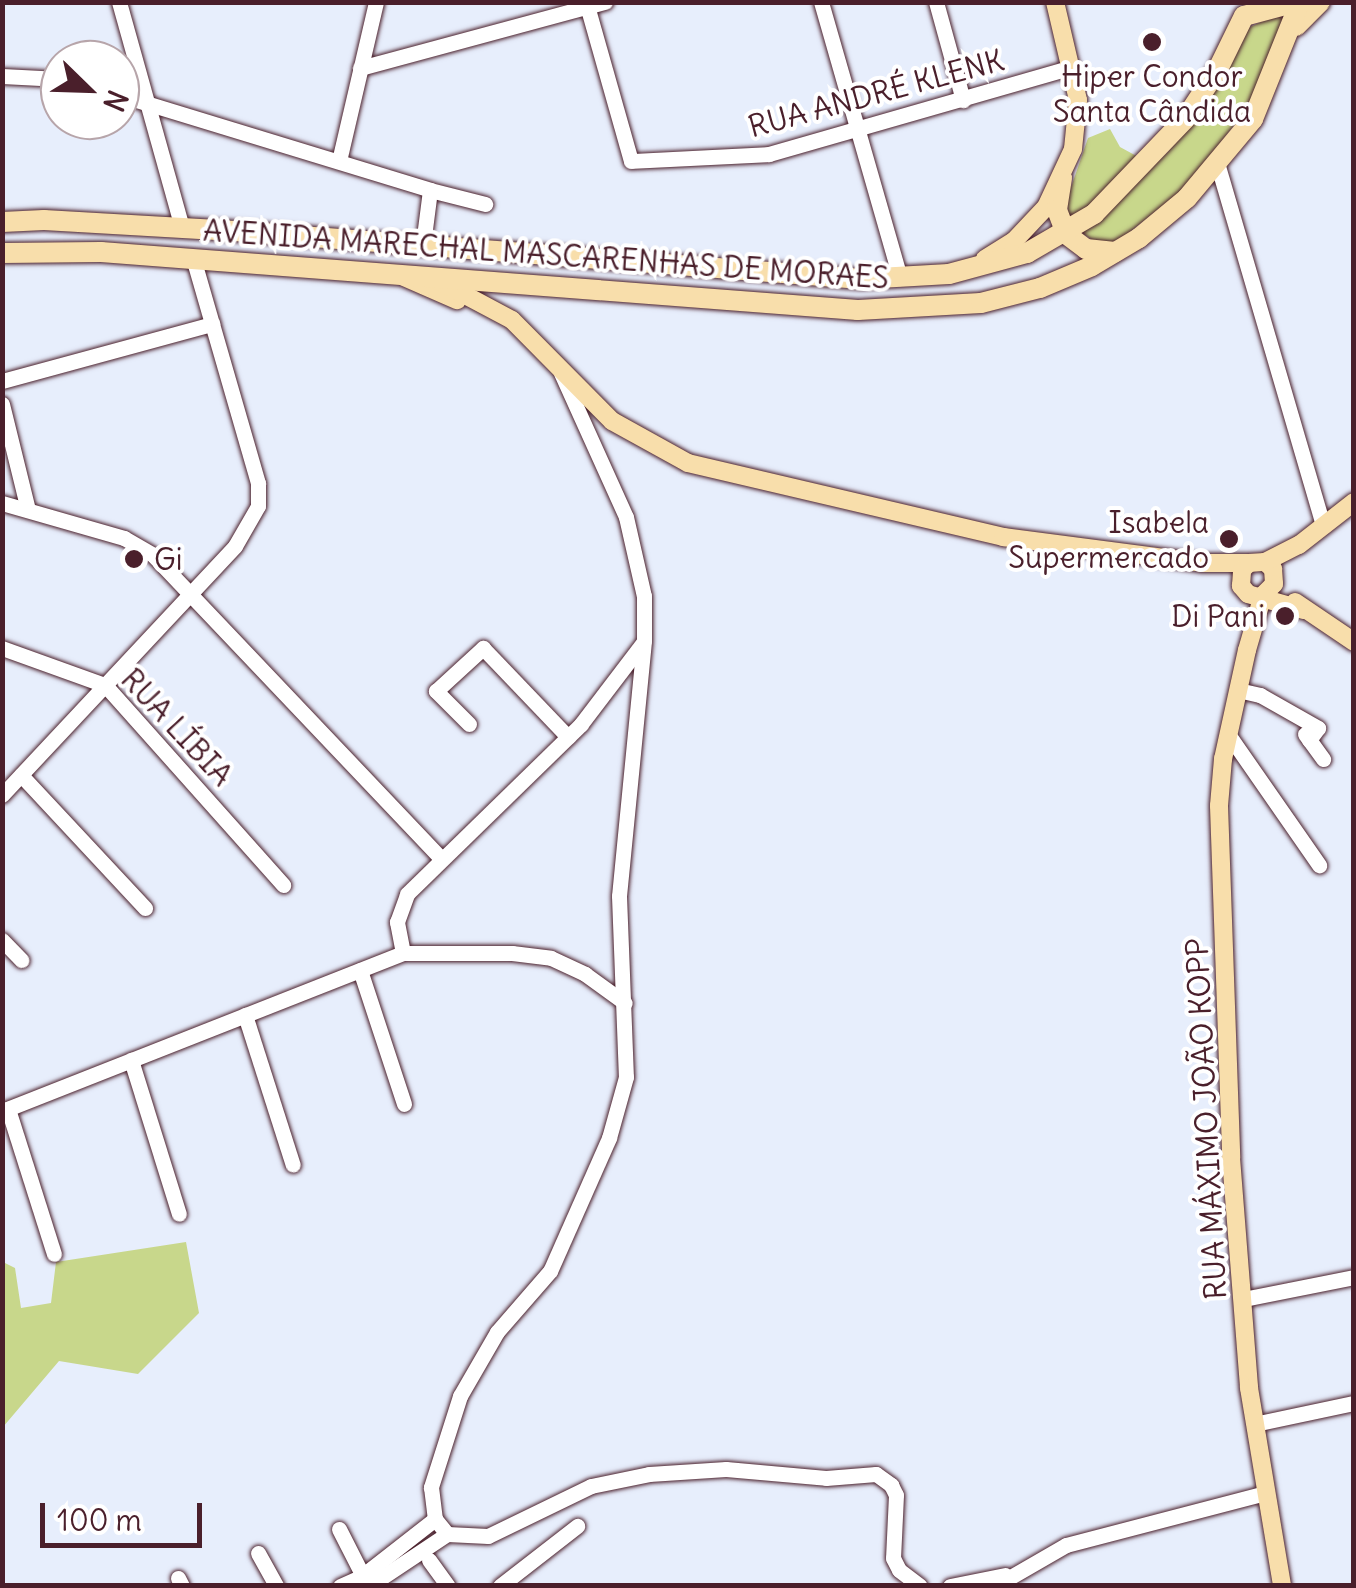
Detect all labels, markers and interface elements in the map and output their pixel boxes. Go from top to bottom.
marker: Hiper Condor Santa Cândida [1141,31,1163,53]
north arrow [40,40,140,140]
street label: RUA ANDRÉ KLENK [744,42,1008,144]
place label: Hiper Condor Santa Cândida [1053,58,1251,128]
text: N [95,85,136,117]
street label: AVENIDA MARECHAL MASCARENHAS DE MORAES [202,212,890,296]
place label: Isabela Supermercado [1008,504,1209,574]
marker: Isabela Supermercado [1218,528,1240,550]
place label: Gi [154,541,182,577]
marker: Gi [123,548,145,570]
place label: Di Pani [1171,598,1265,634]
marker: Di Pani [1274,605,1296,627]
street label: RUA LÍBIA [114,661,240,793]
street label: RUA MÁXIMO JOÃO KOPP [1179,937,1233,1301]
scale bar [45,1483,208,1545]
text: 100 m [57,1501,142,1539]

